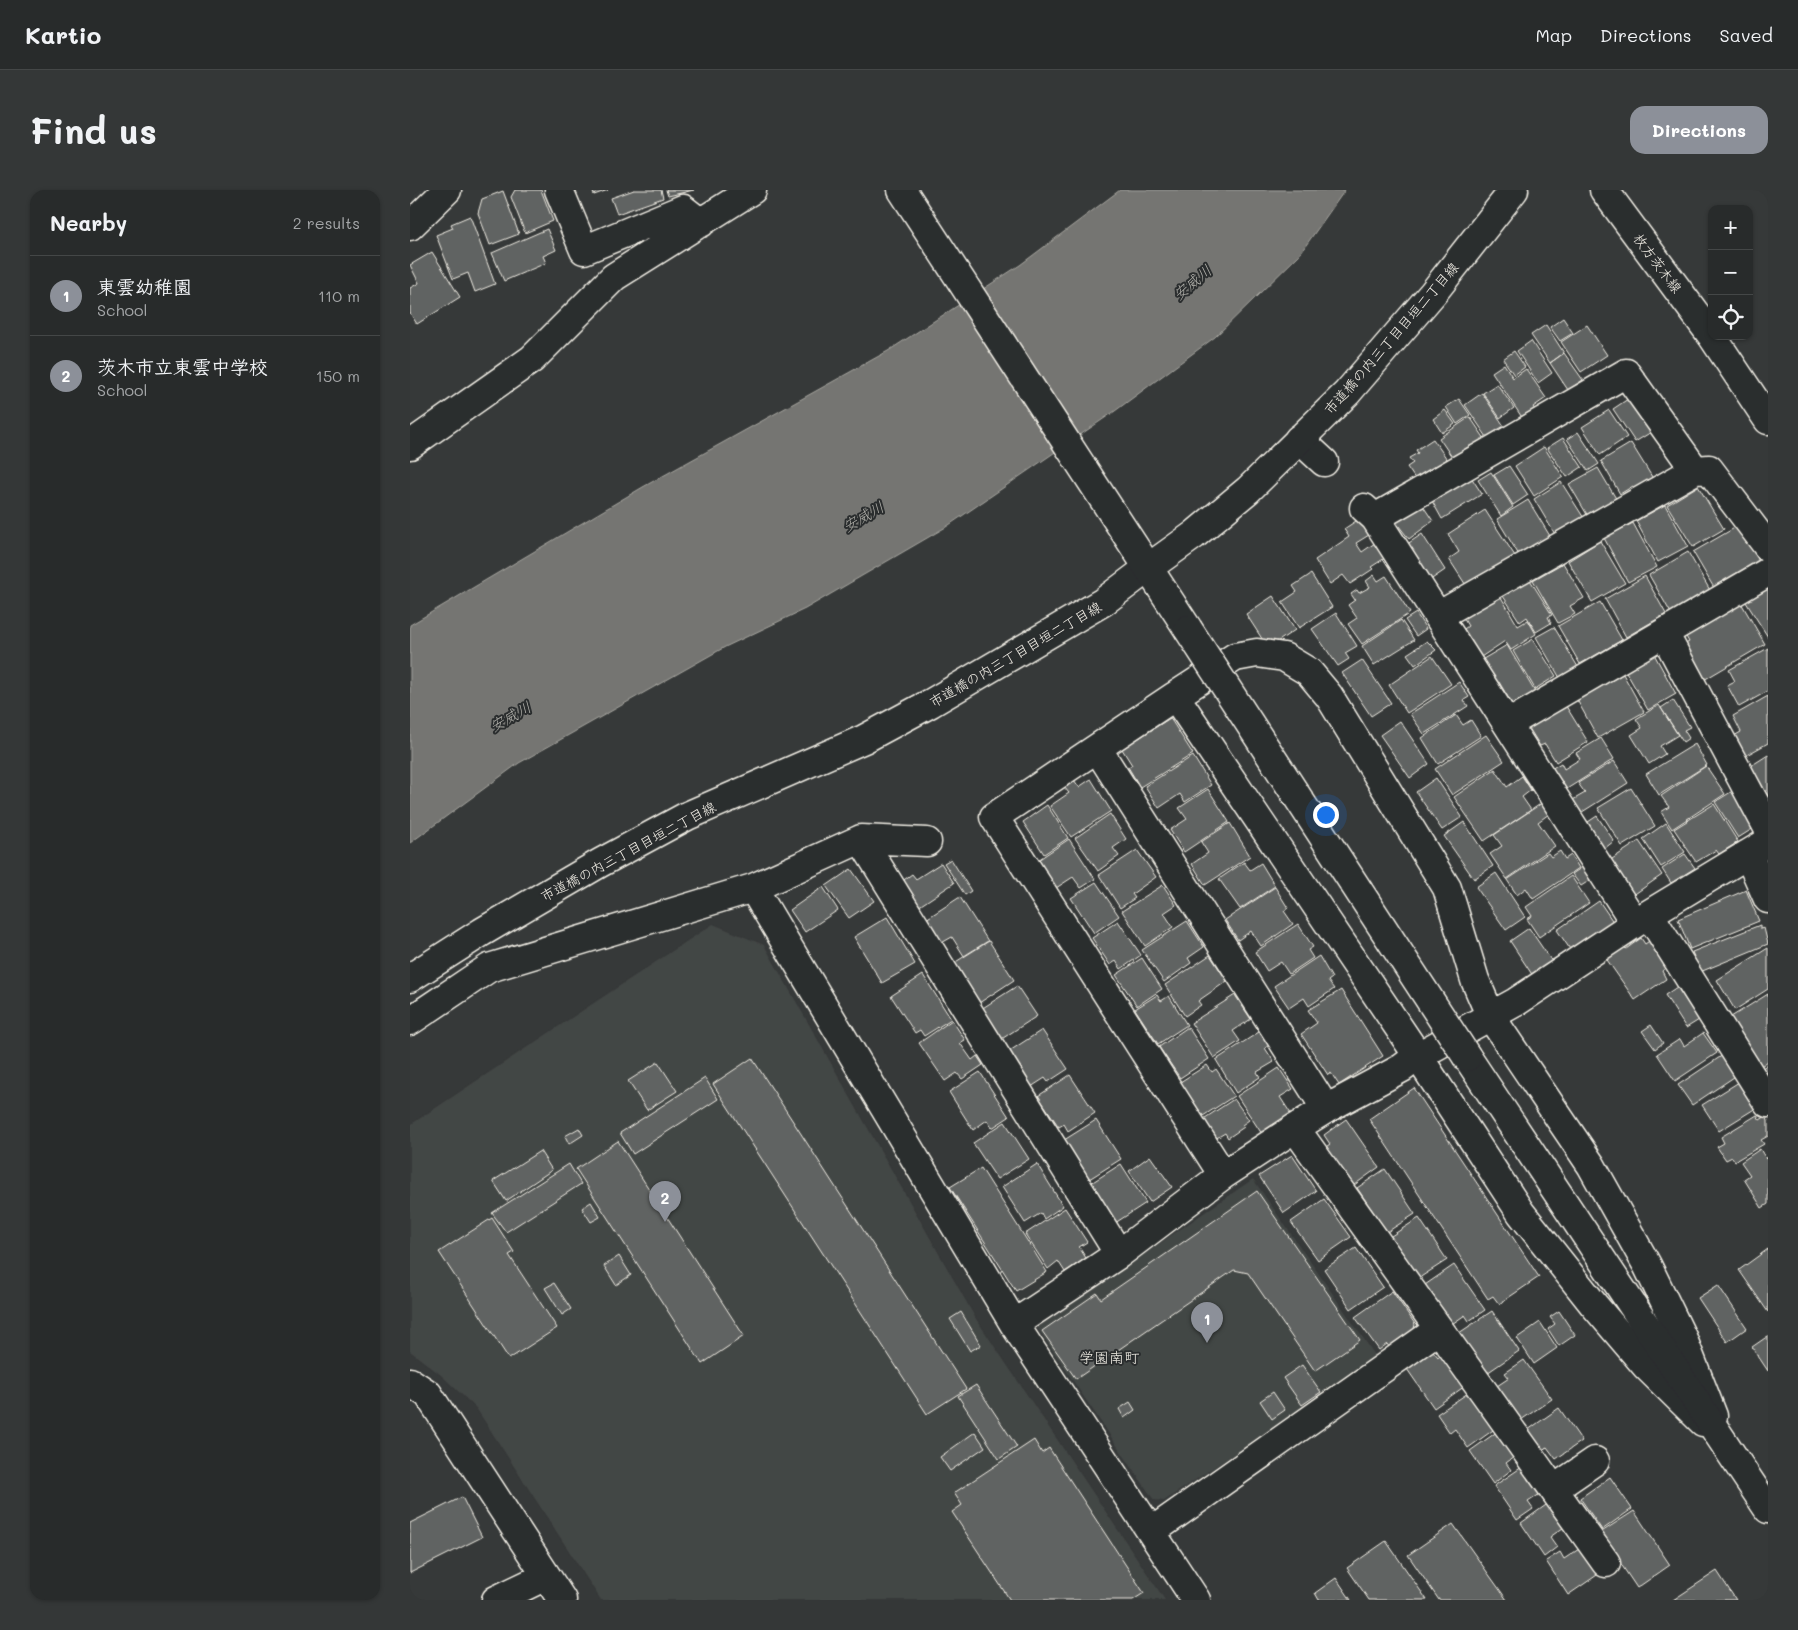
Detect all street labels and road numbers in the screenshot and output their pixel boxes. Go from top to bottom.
street label: 枚方茨木線 [1629,229,1687,297]
street label: 市道橋の内三丁目目垣二丁目線 [1320,258,1462,418]
street label: 市道橋の内三丁目目垣二丁目線 [925,597,1105,711]
street label: 市道橋の内三丁目目垣二丁目線 [537,797,719,905]

